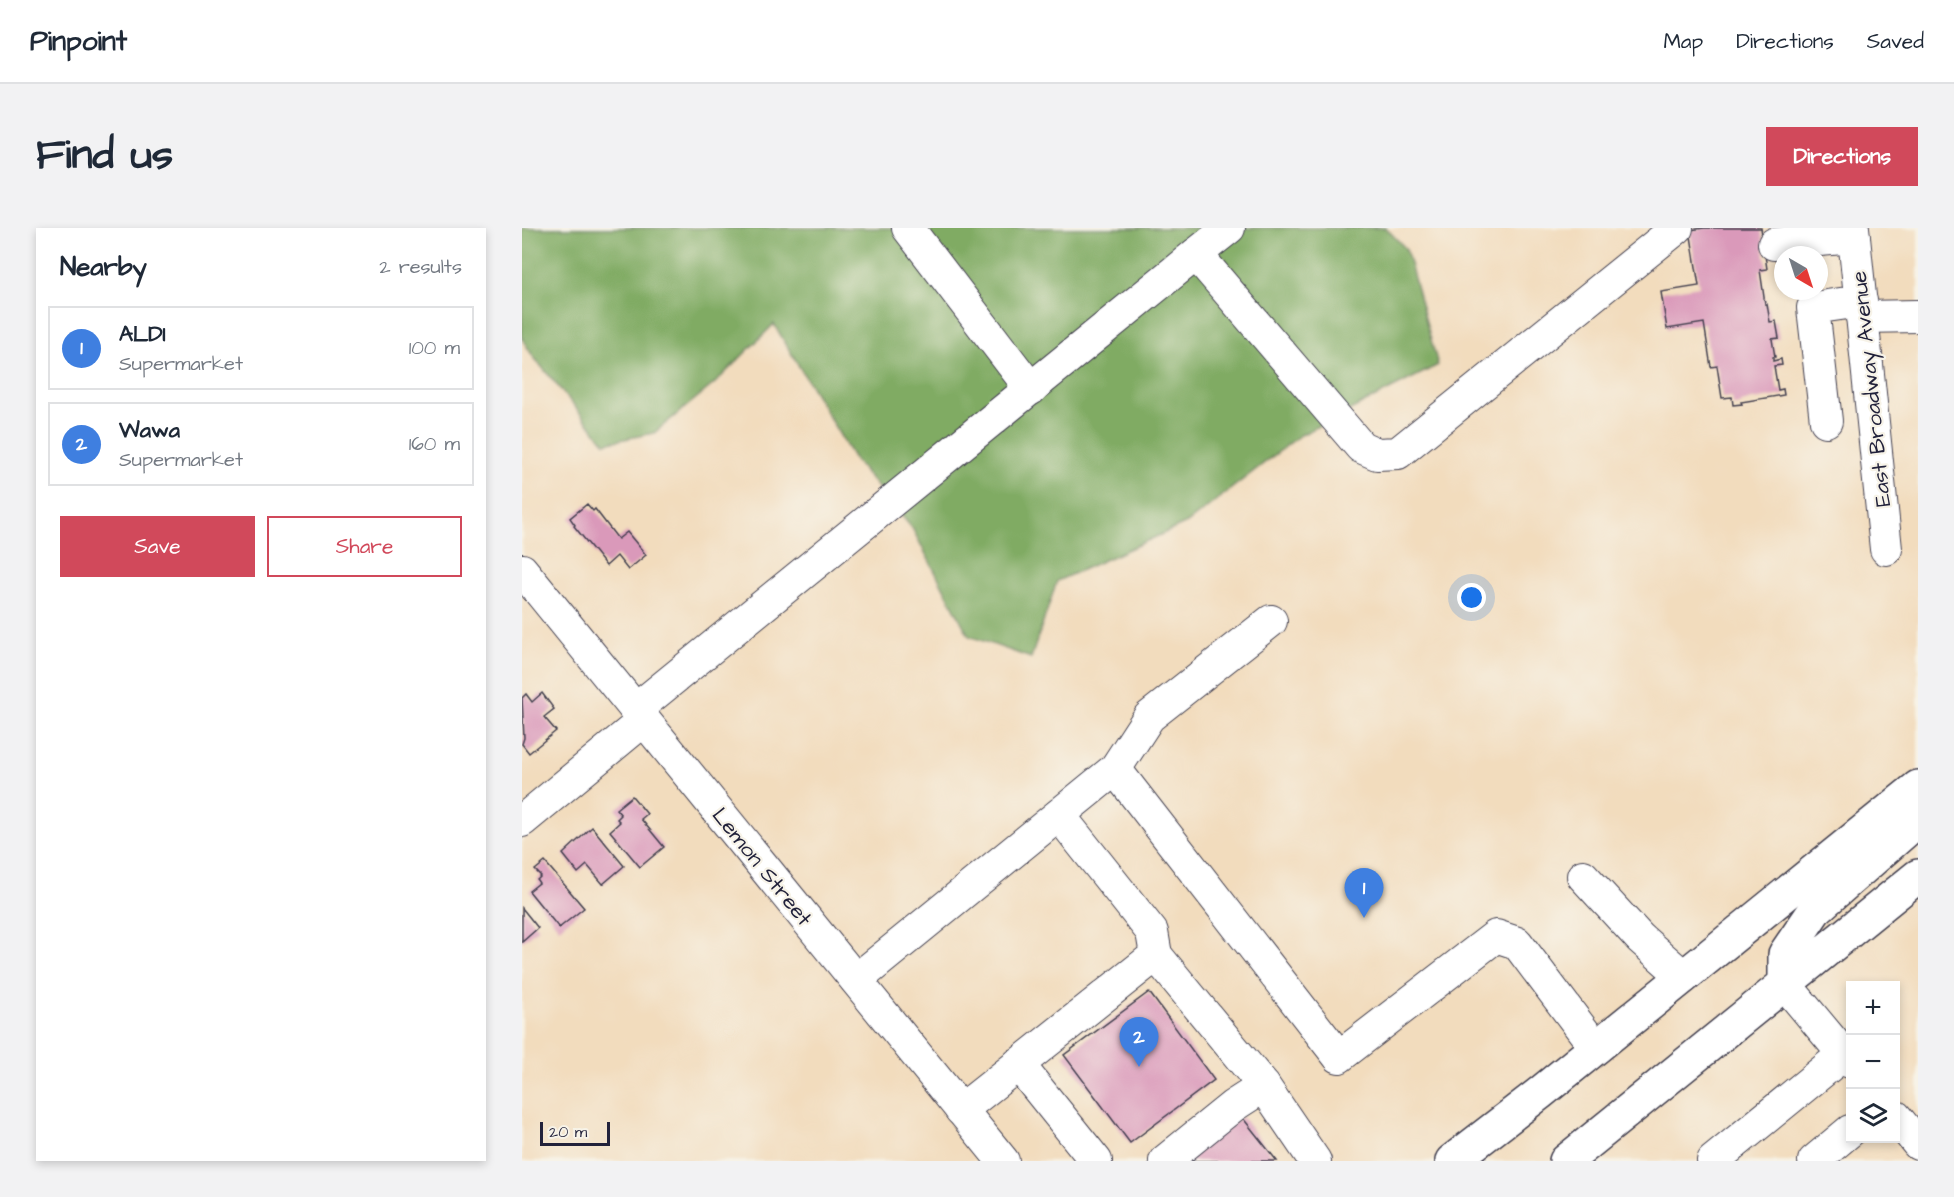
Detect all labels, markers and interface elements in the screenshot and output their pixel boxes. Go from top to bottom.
text: Pinpoint [30,22,127,61]
text: Map [1663,27,1703,56]
text: Directions [1736,27,1834,56]
text: Saved [1867,27,1924,56]
text: Find us [36,127,173,185]
button: Directions [1766,127,1918,186]
north arrow [1774,246,1828,300]
text: Nearby [60,249,147,285]
text: 2 results [379,253,462,281]
street label: East Broadway Avenue [1844,269,1900,508]
text: ALDI [119,319,166,350]
text: 1 [80,334,83,362]
text: 100 m [409,334,460,362]
text: Supermarket [119,350,243,378]
text: Wawa [119,415,180,446]
text: 2 [76,430,87,458]
text: 160 m [409,430,460,458]
text: Supermarket [119,446,243,474]
button: Save [60,516,255,577]
button: Share [267,516,462,577]
your location [1457,583,1486,612]
street label: Lemon Street [704,801,819,933]
pin: 1 [1344,868,1384,918]
map controls [1846,981,1900,1143]
button: + [1846,981,1900,1035]
pin: 2 [1120,1018,1158,1067]
button: − [1846,1035,1900,1089]
button: layers [1846,1089,1900,1143]
scale bar [540,1119,610,1146]
text: 20 m [549,1121,587,1143]

